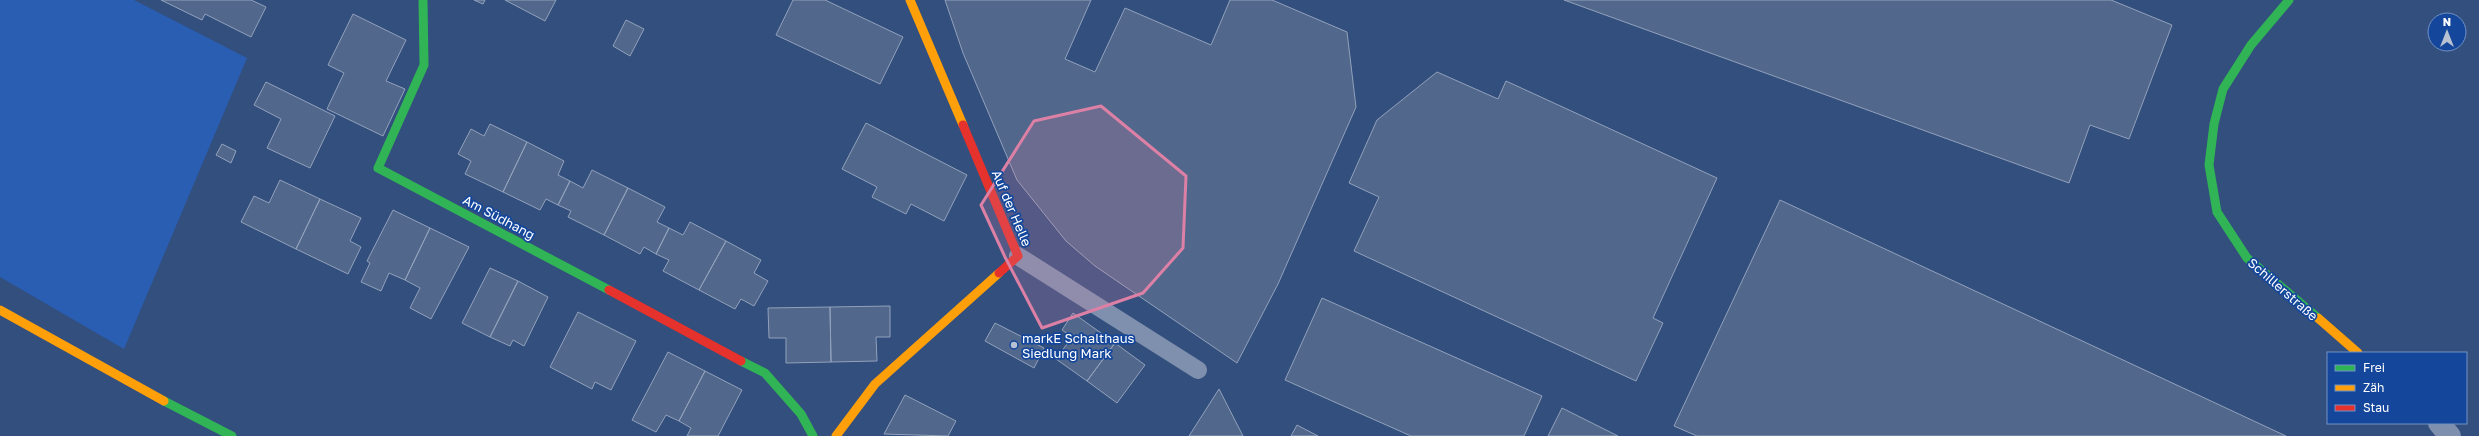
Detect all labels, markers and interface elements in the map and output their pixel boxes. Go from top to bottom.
north arrow [2427,12,2467,52]
text: N [2443,15,2451,28]
street label: Auf der Helle [989,167,1035,249]
street label: Am Südhang [460,191,538,243]
street label: Schillerstraße [2245,254,2321,324]
place label: markE Schalthaus Siedlung Mark [1022,330,1134,361]
marker: markE Schalthaus Siedlung Mark [1009,340,1019,350]
legend [2327,352,2467,424]
text: Frei [2363,360,2385,375]
text: Zäh [2363,380,2384,395]
text: Stau [2363,400,2389,415]

